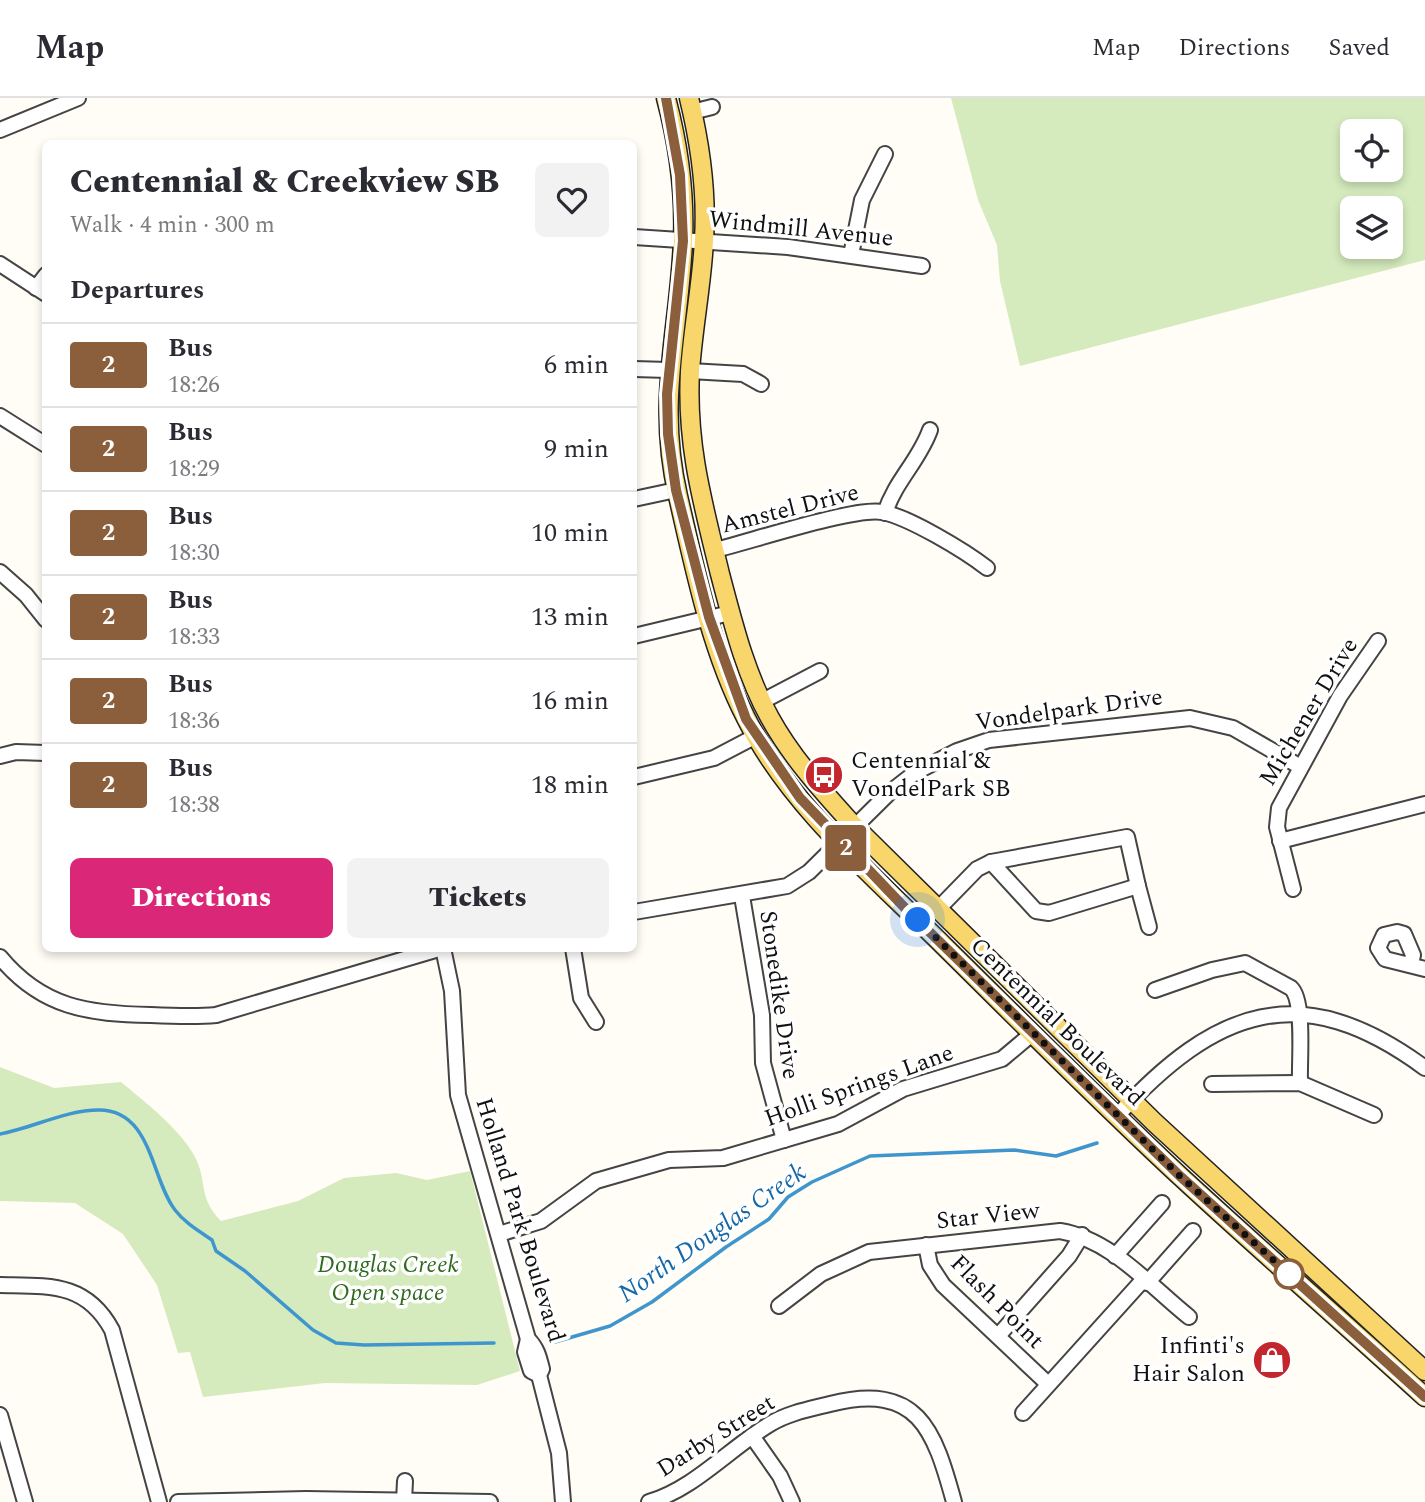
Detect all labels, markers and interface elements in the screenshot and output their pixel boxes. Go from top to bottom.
text: Map [35,23,104,73]
text: Map [1092,30,1140,66]
text: Directions [1178,30,1290,66]
text: Saved [1328,30,1390,66]
map controls [1340,119,1403,259]
button: locate [1340,119,1403,182]
text: Centennial & Creekview SB [70,157,499,207]
button: heart [535,163,609,237]
button: layers [1340,196,1403,259]
street label: Windmill Avenue [707,201,895,257]
text: Walk · 4 min · 300 m [70,208,275,243]
text: Departures [70,270,204,310]
text: Bus [168,328,213,368]
text: 6 min [544,345,609,385]
text: 2 [102,347,115,383]
text: 18:26 [168,368,220,403]
text: Bus [168,412,213,452]
text: 9 min [544,429,609,469]
text: 2 [102,431,115,467]
text: 18:29 [168,452,220,487]
street label: Amstel Drive [717,475,863,543]
text: Bus [168,496,213,536]
text: 10 min [531,513,609,553]
text: 2 [102,515,115,551]
text: 18:30 [168,536,220,571]
text: Bus [168,580,213,620]
text: 13 min [531,597,609,637]
text: 2 [102,599,115,635]
text: 18:33 [168,620,220,655]
street label: Michener Drive [1250,631,1368,793]
text: Bus [168,664,213,704]
street label: Vondelpark Drive [973,679,1165,741]
text: 16 min [531,681,609,721]
text: 2 [102,683,115,719]
text: 18:36 [168,704,220,739]
place label: Centennial & VondelPark SB [851,743,1011,807]
text: Bus [168,748,213,788]
bus stop icon: Centennial & VondelPark SB [803,754,845,796]
text: 18 min [531,765,609,805]
text: 2 [102,767,115,803]
text: 18:38 [168,788,220,823]
line badge: 2 [823,825,869,871]
text: 2 [839,830,853,866]
button: Directions [70,858,333,938]
button: Tickets [347,858,609,938]
your location [900,902,935,937]
street label: Stonedike Drive [749,908,809,1082]
street label: Centennial Boulevard [962,929,1152,1115]
street label: Holli Springs Lane [759,1035,959,1137]
street label: Holland Park Boulevard [466,1093,574,1347]
water label: North Douglas Creek [610,1153,814,1313]
street label: Star View [935,1193,1042,1239]
street label: Flash Point [941,1246,1053,1358]
park label: Douglas Creek Open space [317,1247,459,1311]
unlabelled marker [1274,1259,1304,1289]
place label: Infinti's Hair Salon [1132,1328,1245,1392]
shop icon: Infinti's Hair Salon [1251,1339,1293,1381]
street label: Darby Street [650,1385,782,1487]

